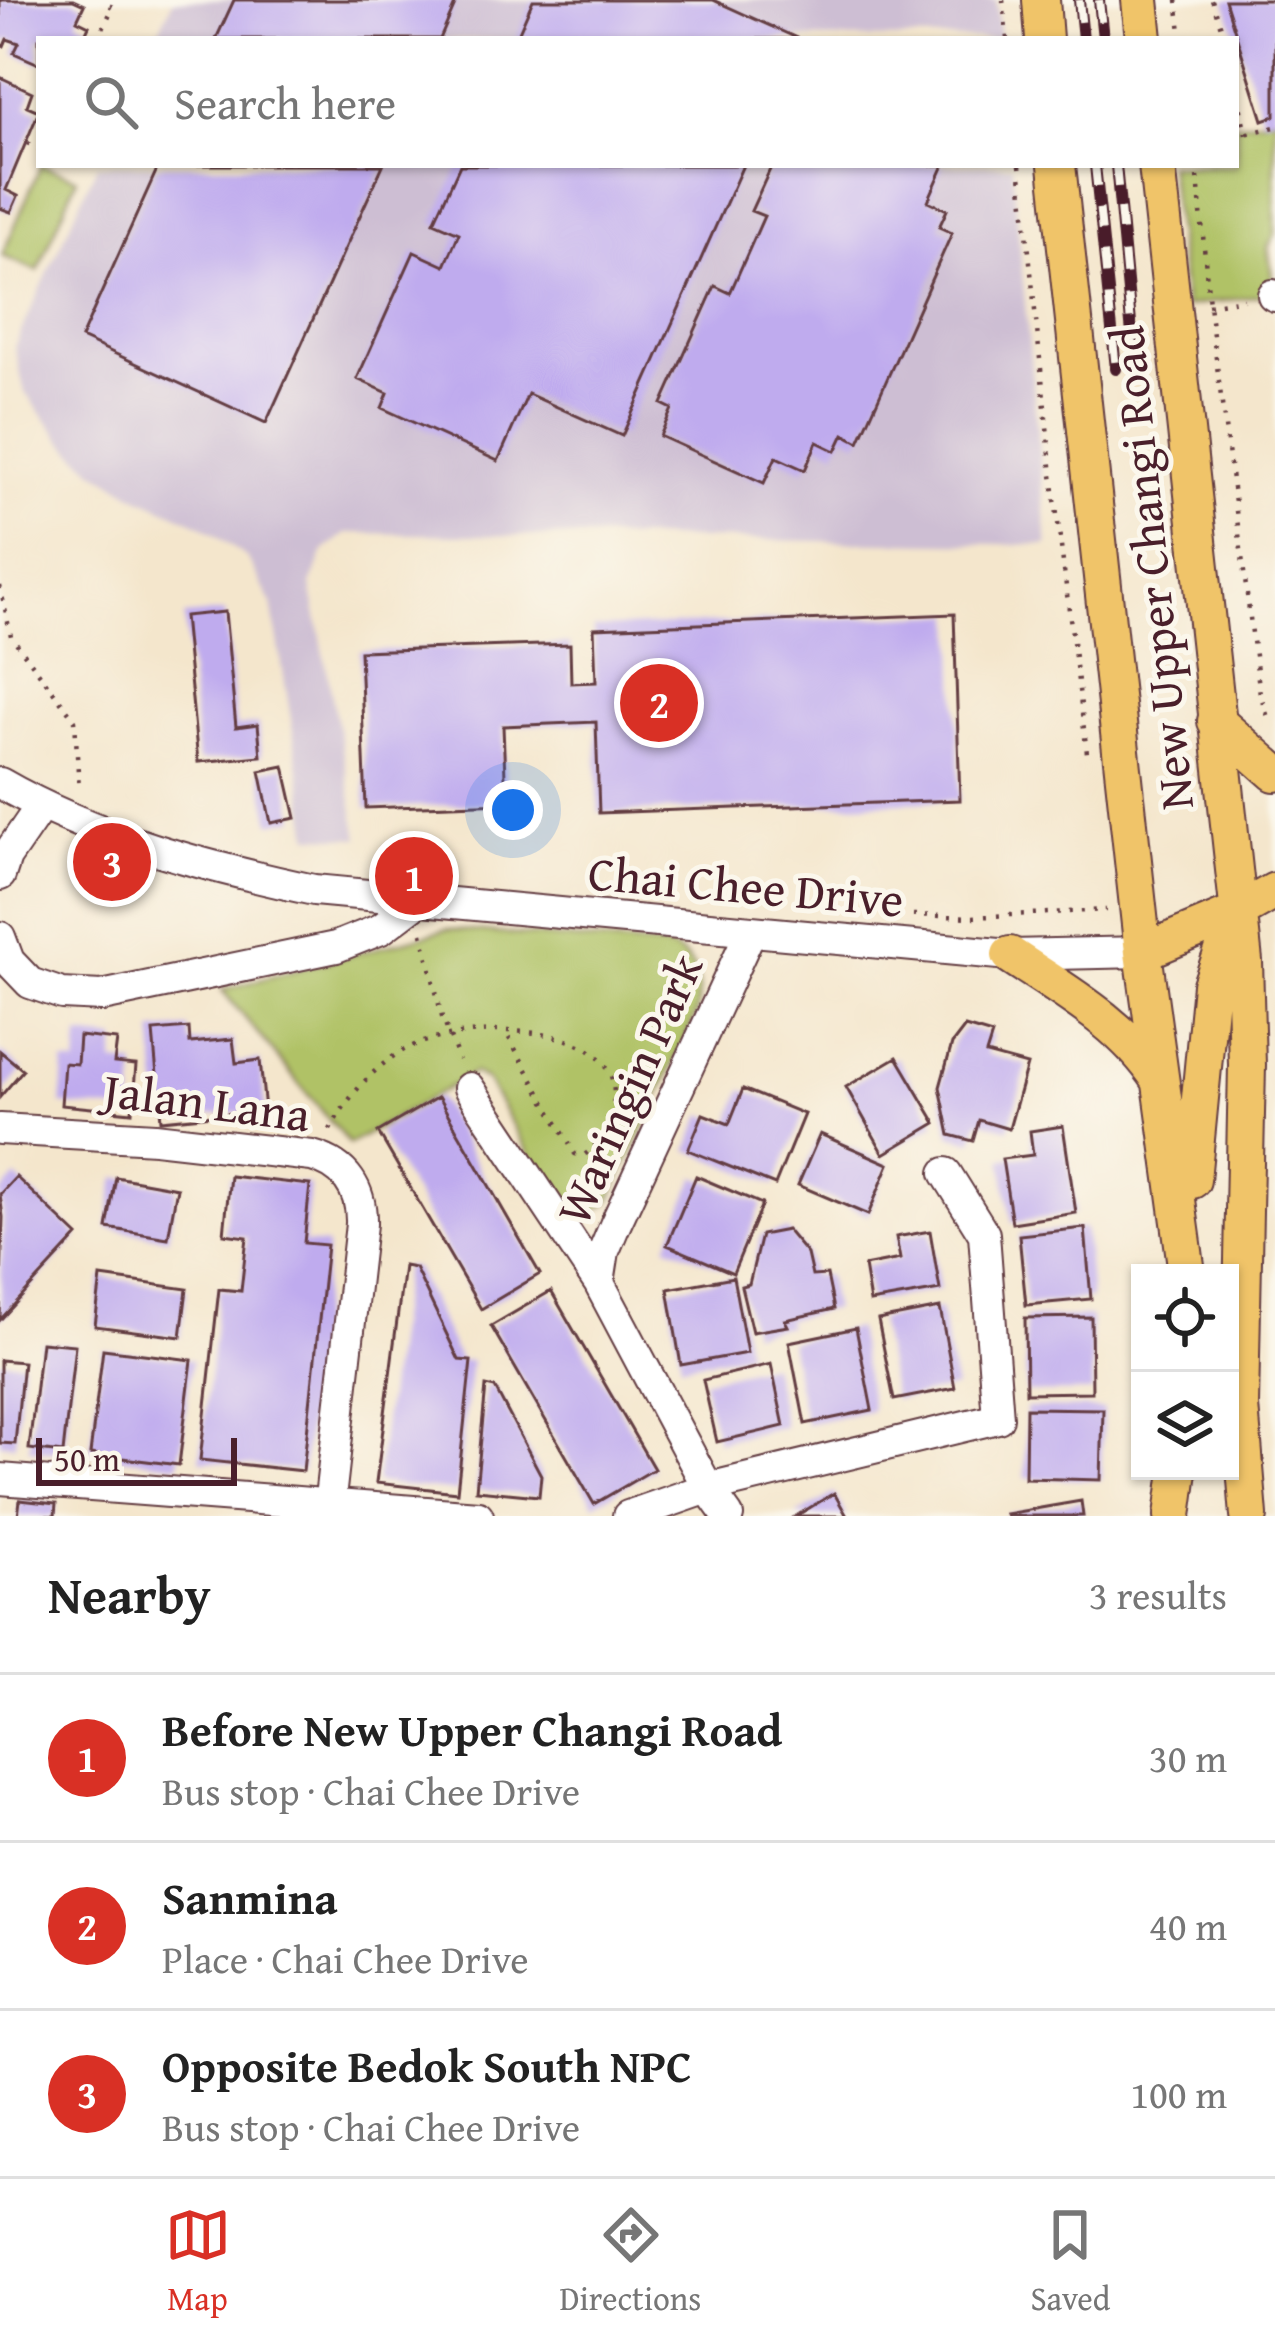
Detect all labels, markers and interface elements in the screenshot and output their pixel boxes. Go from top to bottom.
search box [36,36,1239,168]
icon: search [78,69,144,135]
text: Search here [174,70,396,135]
street label: New Upper Changi Road [1090,322,1211,813]
pin: 2 [620,658,698,748]
your location [483,780,543,840]
pin: 3 [73,817,151,907]
pin: 1 [375,831,453,921]
street label: Chai Chee Drive [585,836,907,935]
street label: Waringin Park [537,942,720,1235]
street label: Jalan Lana [94,1053,315,1149]
map controls [1131,1264,1239,1480]
button: locate [1131,1264,1239,1372]
button: layers [1131,1372,1239,1480]
scale bar [36,1432,237,1485]
text: 50 m [54,1435,120,1483]
text: Nearby [48,1557,211,1632]
text: 3 results [1089,1566,1227,1623]
text: Before New Upper Changi Road [162,1697,782,1762]
text: 1 [77,1729,97,1786]
text: 30 m [1149,1729,1227,1786]
text: Bus stop · Chai Chee Drive [162,1762,580,1819]
text: Sanmina [162,1865,337,1930]
text: 2 [77,1897,97,1954]
text: 40 m [1149,1897,1227,1954]
text: Place · Chai Chee Drive [162,1930,528,1987]
text: Opposite Bedok South NPC [162,2033,692,2098]
text: 3 [77,2065,97,2122]
text: 100 m [1130,2065,1227,2122]
text: Bus stop · Chai Chee Drive [162,2098,580,2155]
tab: Map [165,2202,231,2322]
tab: Directions [560,2202,701,2322]
tab: Saved [1031,2202,1110,2322]

